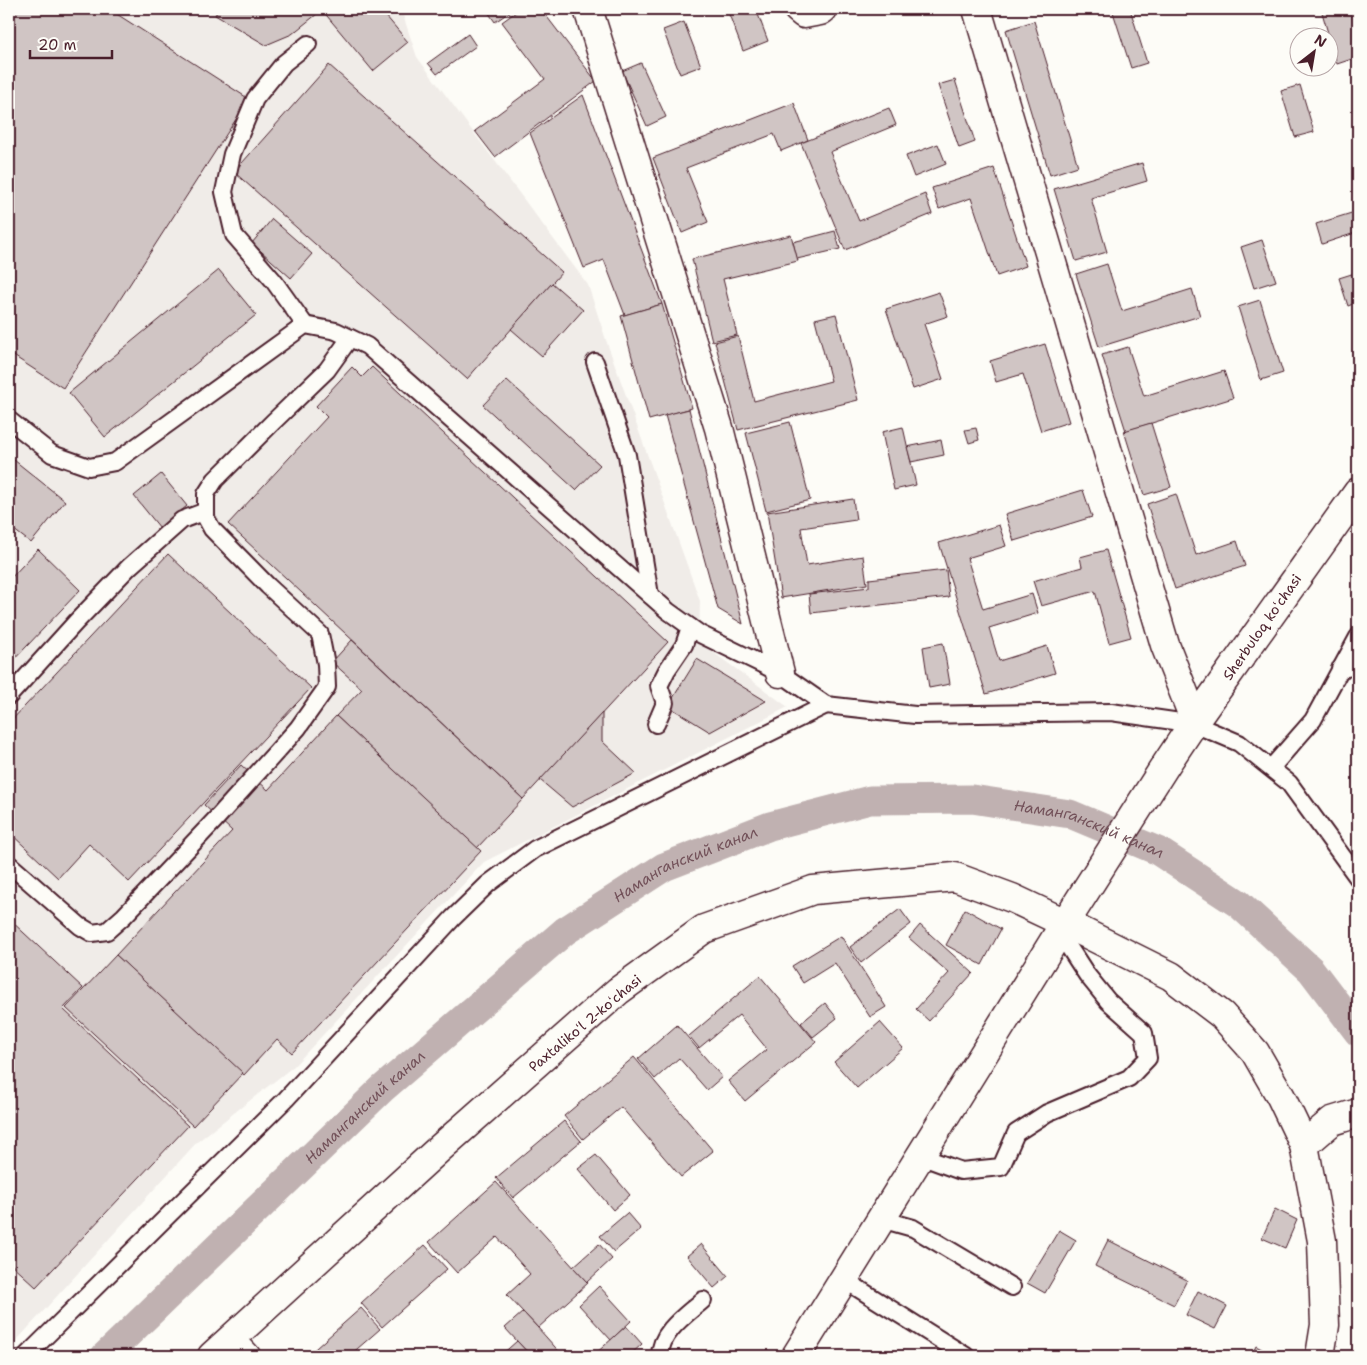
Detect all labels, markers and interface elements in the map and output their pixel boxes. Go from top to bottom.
scale bar [30,28,112,60]
north arrow [1290,28,1340,78]
text: N [1311,30,1330,51]
text: 20 m [38,35,77,55]
street label: Sherbuloq koʻchasi [1219,570,1305,684]
water label: Наманганский канал [1013,796,1169,863]
water label: Наманганский канал [609,822,761,907]
street label: Paxtalikoʻl 2-koʻchasi [525,971,645,1075]
water label: Наманганский канал [300,1046,430,1168]

